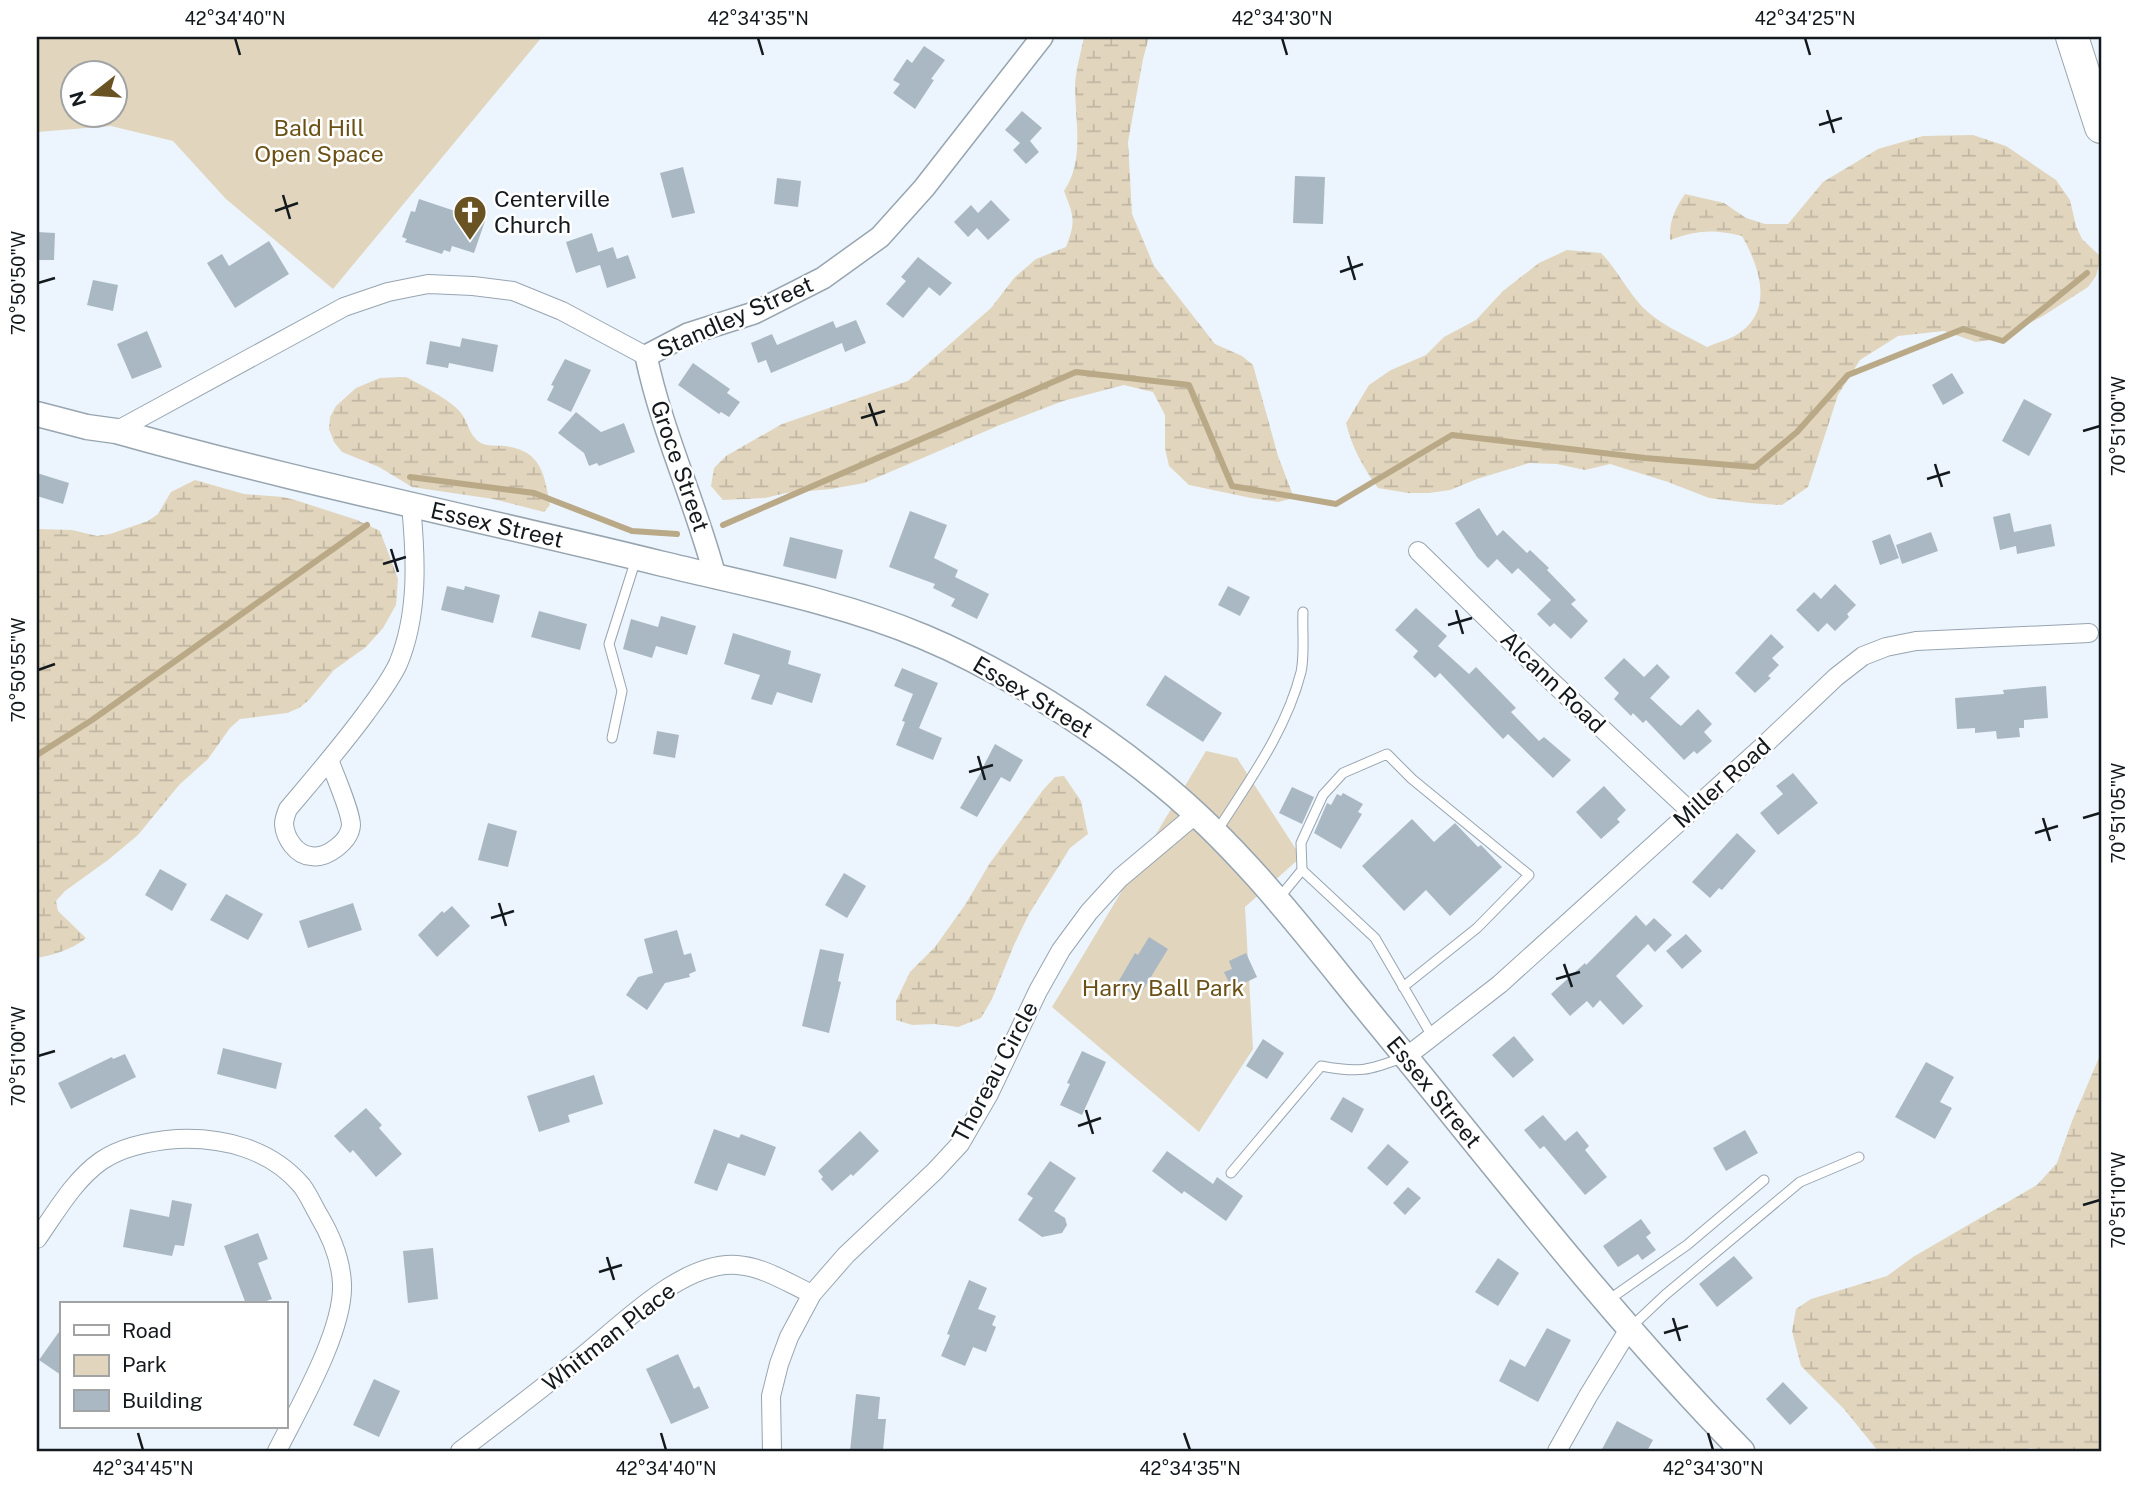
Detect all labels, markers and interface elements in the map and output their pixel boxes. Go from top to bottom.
text: 42°34'40"N [184,8,286,29]
text: 42°34'35"N [707,8,809,29]
text: 42°34'30"N [1232,8,1332,29]
text: 42°34'25"N [1755,8,1855,29]
north arrow [60,60,130,130]
text: N [65,89,90,109]
park label: Bald Hill Open Space [254,114,384,167]
place label: Centerville Church [494,185,610,238]
church icon: Centerville Church [451,193,489,242]
text: 70°50'50"W [8,231,29,335]
street label: Standley Street [653,270,817,363]
text: 70°51'00"W [2108,376,2129,476]
street label: Groce Street [645,397,715,535]
street label: Essex Street [428,496,566,553]
text: 70°50'55"W [8,618,29,722]
street label: Alcann Road [1496,625,1611,738]
street label: Essex Street [968,650,1098,743]
street label: Miller Road [1668,732,1776,833]
text: 70°51'05"W [2108,763,2129,863]
park label: Harry Ball Park [1082,974,1244,1001]
street label: Thoreau Circle [946,997,1043,1147]
text: 70°51'00"W [8,1006,29,1106]
street label: Essex Street [1381,1031,1487,1153]
text: 70°51'10"W [2108,1152,2129,1248]
street label: Whitman Place [537,1276,680,1397]
legend [60,1302,287,1428]
text: Road [122,1318,172,1343]
text: Park [122,1352,167,1377]
text: Building [122,1388,203,1413]
text: 42°34'45"N [92,1458,194,1479]
text: 42°34'40"N [615,1458,717,1479]
text: 42°34'35"N [1139,1458,1241,1479]
text: 42°34'30"N [1663,1458,1763,1479]

